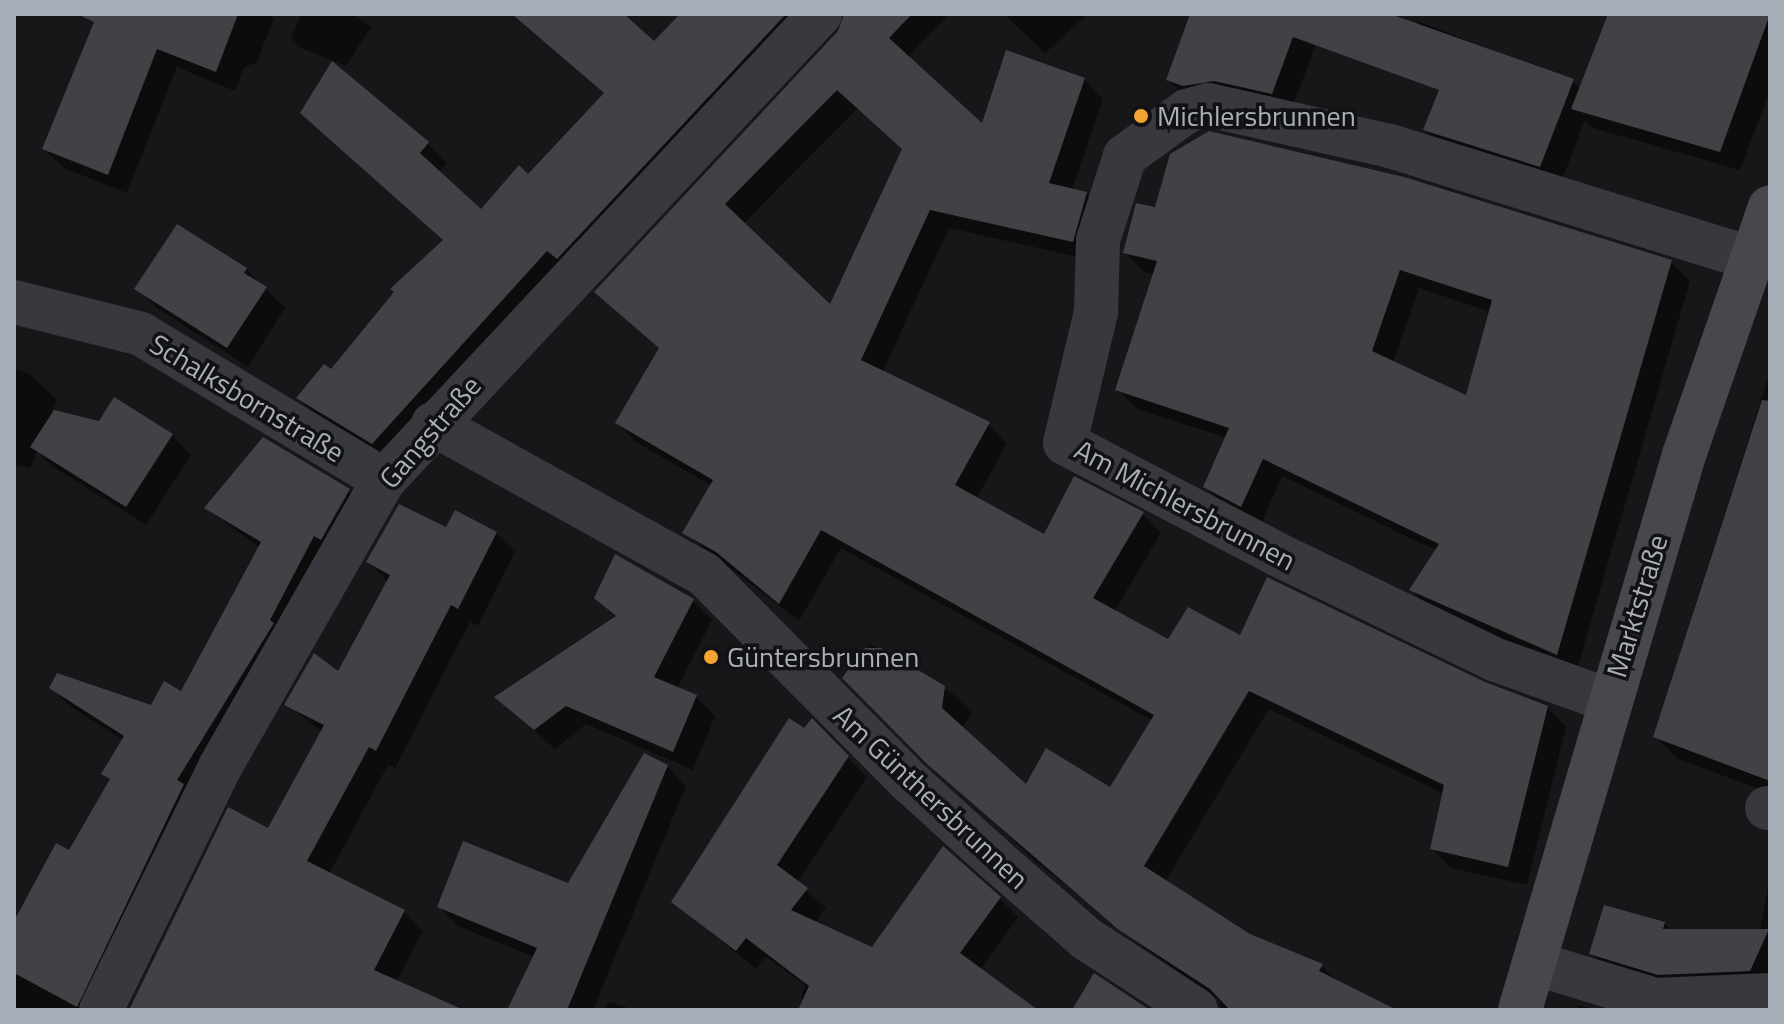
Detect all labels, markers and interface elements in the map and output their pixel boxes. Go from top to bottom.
place label: Michlersbrunnen [1157,99,1356,133]
marker: Michlersbrunnen [1132,107,1150,125]
street label: Schalksbornstraße [144,327,350,469]
street label: Gangstraße [372,369,488,495]
street label: Am Michlersbrunnen [1069,433,1301,577]
street label: Marktstraße [1599,531,1675,681]
place label: Güntersbrunnen [727,640,919,674]
marker: Güntersbrunnen [702,648,720,666]
street label: Am Günthersbrunnen [827,698,1035,896]

